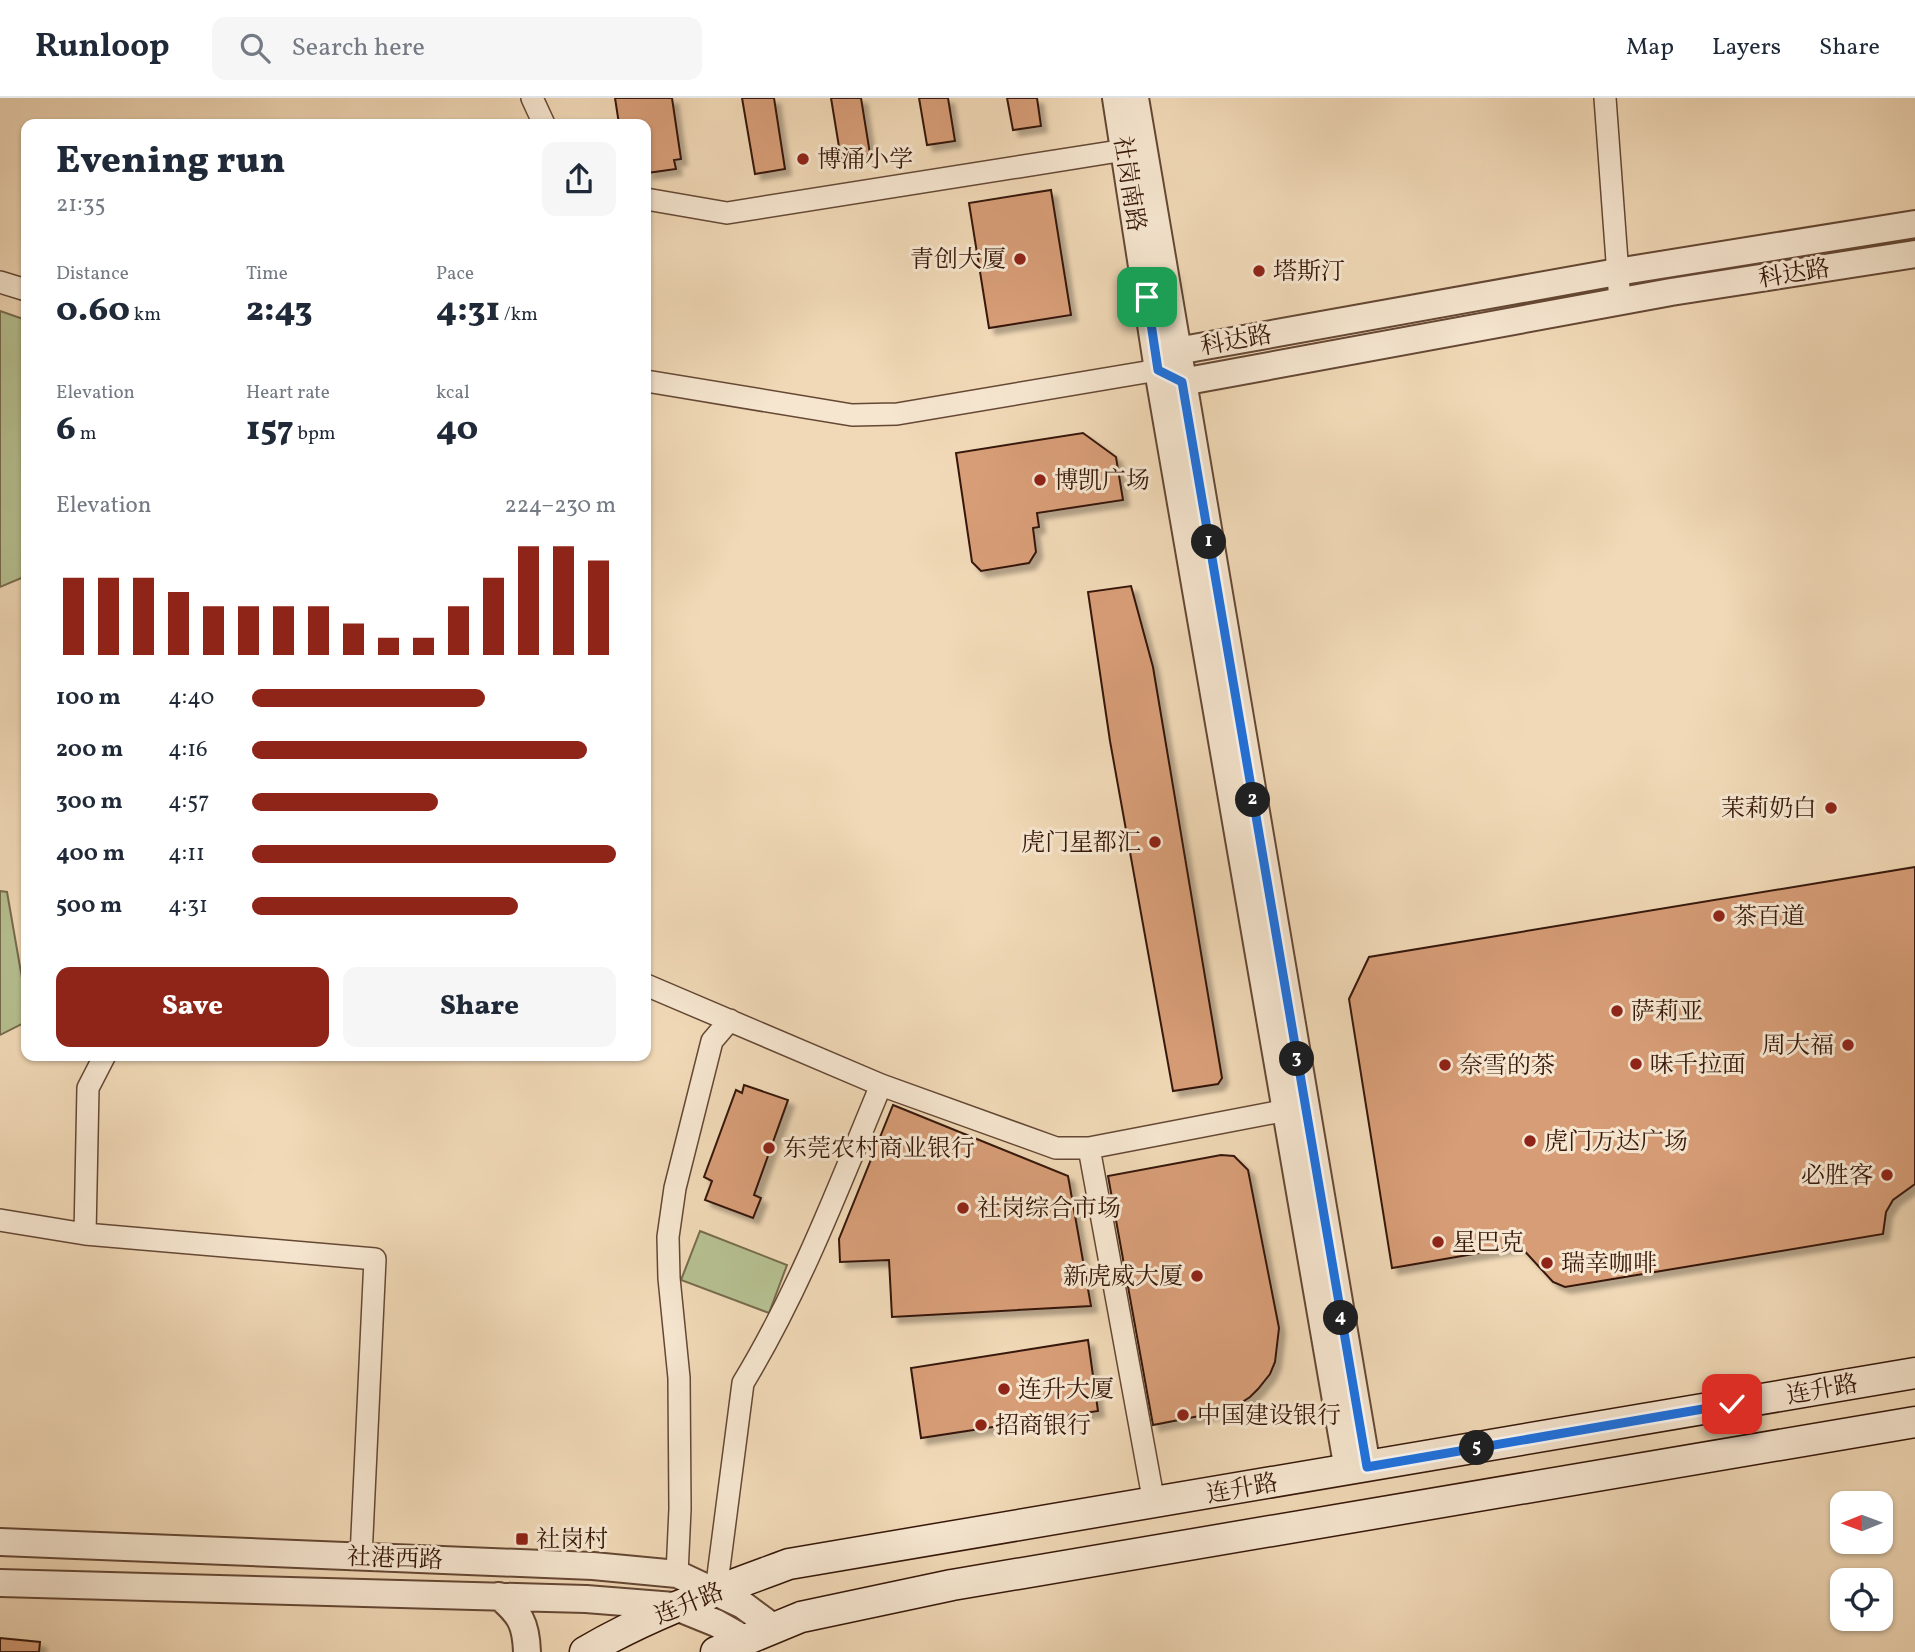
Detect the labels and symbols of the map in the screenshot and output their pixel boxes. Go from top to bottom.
street label: 社岗南路 [1104,134,1152,234]
place label: 博涌小学 [817,144,913,178]
marker: 博涌小学 [795,151,811,167]
place label: 青创大厦 [910,244,1006,278]
marker: 青创大厦 [1012,251,1028,267]
street label: 科达路 [1756,253,1833,297]
place label: 塔斯汀 [1273,256,1345,290]
marker: 塔斯汀 [1251,263,1267,279]
pin [1117,267,1177,327]
street label: 科达路 [1198,319,1275,365]
place label: 博凯广场 [1054,465,1150,499]
marker: 博凯广场 [1032,472,1048,488]
pin: 1 [1192,524,1226,560]
pin: 2 [1236,782,1270,818]
place label: 茉莉奶白 [1721,793,1817,827]
marker: 茉莉奶白 [1823,800,1839,816]
place label: 虎门星都汇 [1021,827,1141,861]
marker: 虎门星都汇 [1147,834,1163,850]
place label: 茶百道 [1733,901,1805,935]
marker: 茶百道 [1711,908,1727,924]
place label: 萨莉亚 [1631,996,1703,1030]
marker: 萨莉亚 [1609,1003,1625,1019]
place label: 周大福 [1762,1030,1834,1064]
marker: 周大福 [1840,1037,1856,1053]
pin: 3 [1280,1042,1314,1076]
place label: 味千拉面 [1650,1049,1746,1083]
place label: 奈雪的茶 [1459,1050,1555,1084]
marker: 味千拉面 [1628,1056,1644,1072]
marker: 奈雪的茶 [1437,1057,1453,1073]
place label: 虎门万达广场 [1544,1126,1688,1160]
place label: 东莞农村商业银行 [783,1133,975,1167]
marker: 虎门万达广场 [1522,1133,1538,1149]
marker: 东莞农村商业银行 [761,1140,777,1156]
place label: 必胜客 [1801,1160,1873,1194]
marker: 必胜客 [1879,1167,1895,1183]
place label: 社岗综合市场 [977,1193,1121,1227]
marker: 社岗综合市场 [955,1200,971,1216]
place label: 星巴克 [1452,1227,1524,1261]
marker: 星巴克 [1430,1234,1446,1250]
place label: 瑞幸咖啡 [1561,1248,1657,1282]
marker: 瑞幸咖啡 [1539,1255,1555,1271]
place label: 新虎威大厦 [1063,1261,1183,1295]
marker: 新虎威大厦 [1189,1268,1205,1284]
pin: 4 [1324,1300,1358,1336]
street label: 连升路 [1784,1368,1861,1414]
place label: 连升大厦 [1018,1374,1114,1408]
pin [1702,1374,1762,1434]
marker: 连升大厦 [996,1381,1012,1397]
place label: 中国建设银行 [1197,1400,1341,1434]
marker: 中国建设银行 [1175,1407,1191,1423]
place label: 招商银行 [995,1410,1091,1444]
marker: 招商银行 [973,1417,989,1433]
pin: 5 [1460,1430,1494,1466]
street label: 连升路 [1204,1467,1281,1513]
north arrow [1830,1491,1894,1554]
place label: 社岗村 [536,1524,608,1558]
marker: 社岗村 [514,1531,530,1547]
street label: 社港西路 [346,1541,443,1579]
street label: 连升路 [650,1576,729,1634]

